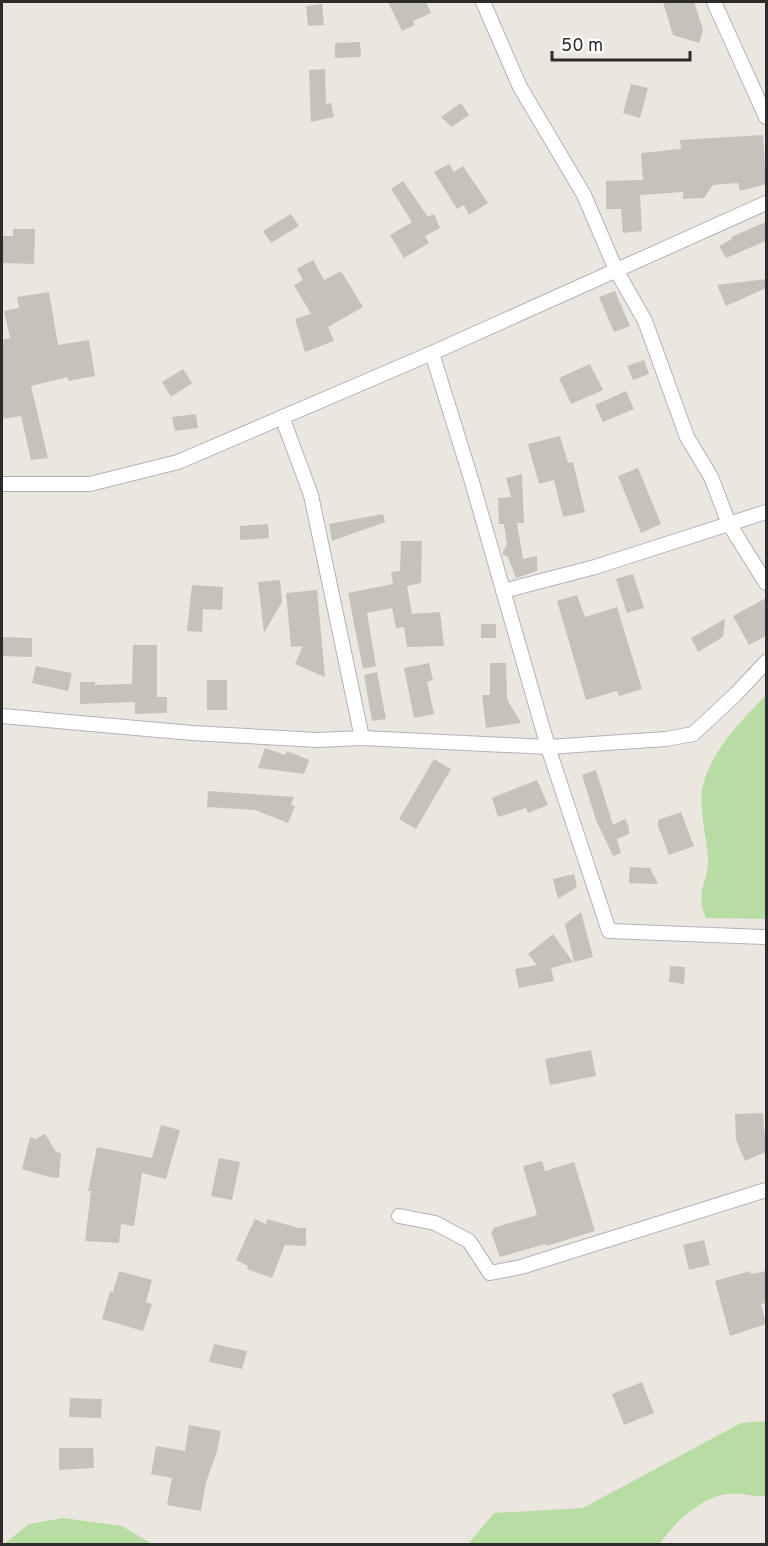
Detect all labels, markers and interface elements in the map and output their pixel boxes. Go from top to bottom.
scale bar [552,24,690,62]
text: 50 m [561,35,603,58]

